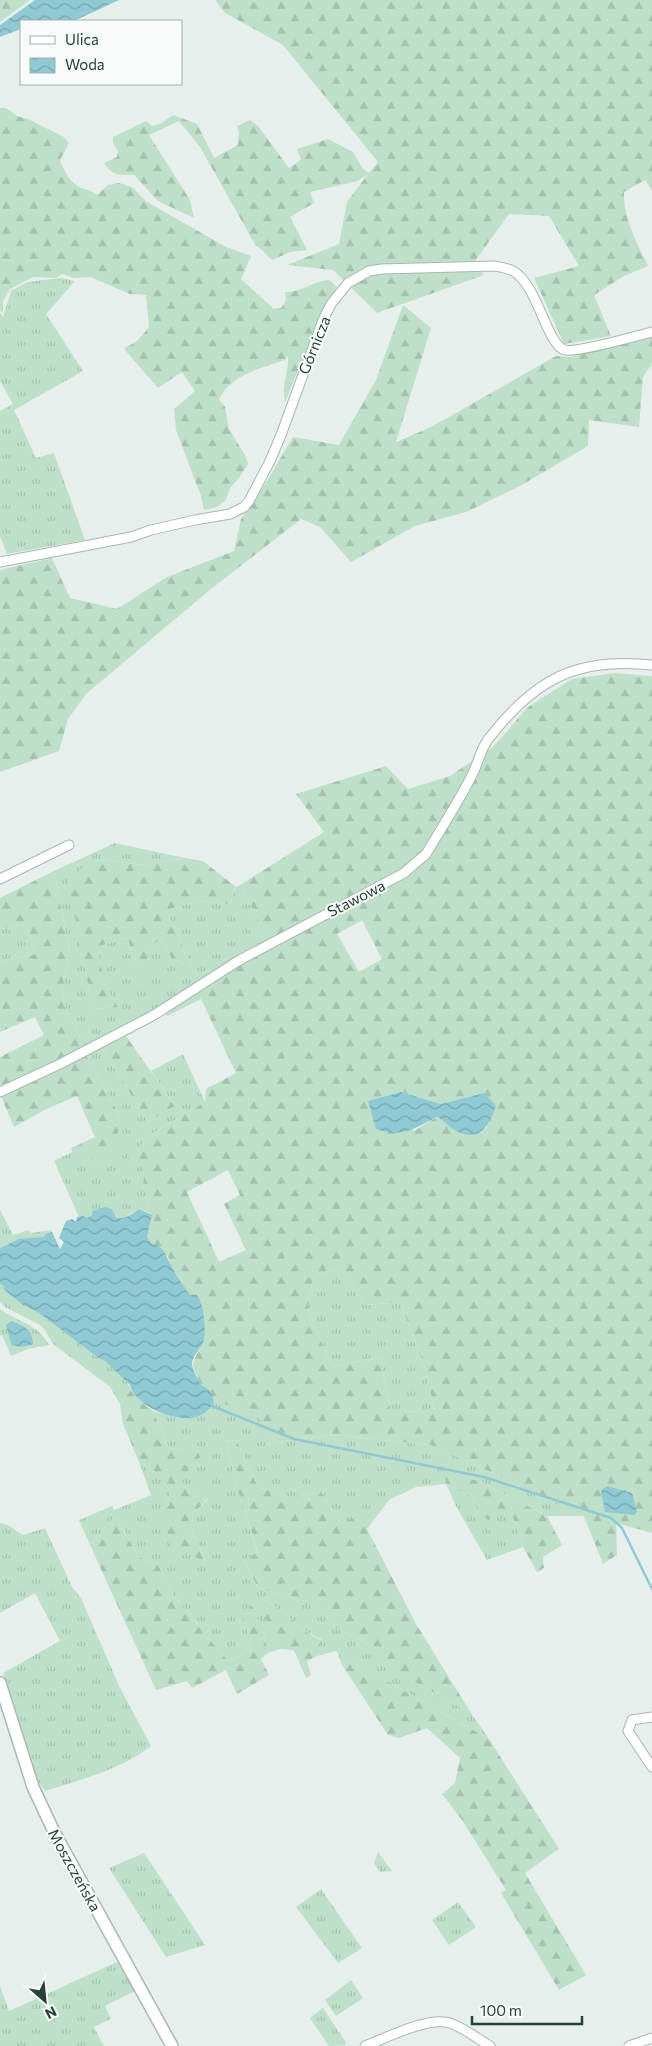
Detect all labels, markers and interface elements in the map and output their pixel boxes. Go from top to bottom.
legend [20,20,182,85]
text: Ulica [65,30,99,48]
text: Woda [65,55,105,73]
street label: Górnicza [294,313,334,377]
street label: Stawowa [324,876,388,920]
street label: Moszczeńska [45,1826,105,1914]
north arrow [20,1976,70,2026]
scale bar [472,1994,582,2026]
text: 100 m [480,2001,522,2019]
text: N [43,2003,60,2023]

